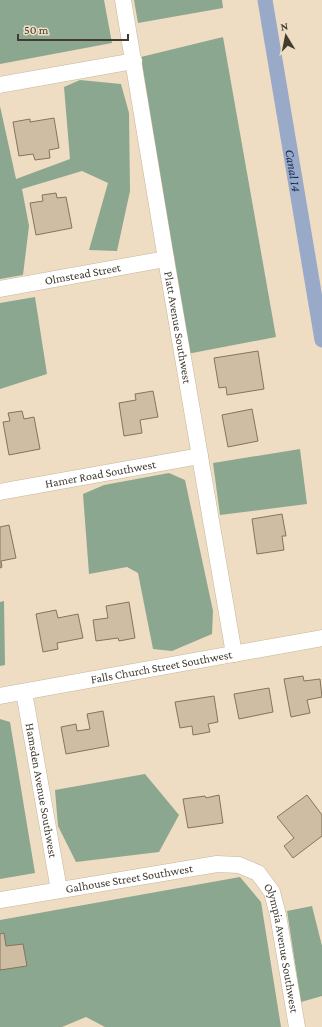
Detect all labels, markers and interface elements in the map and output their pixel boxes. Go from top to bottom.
scale bar [18,16,128,42]
north arrow [266,16,306,56]
text: N [280,20,289,33]
text: 50 m [24,23,49,37]
water label: Canal 14 [282,148,304,194]
street label: Olmstead Street [43,260,123,288]
street label: Platt Avenue Southwest [161,270,194,386]
street label: Hamer Road Southwest [44,457,158,491]
street label: Falls Church Street Southwest [90,647,234,687]
street label: Hamsden Avenue Southwest [23,722,60,860]
street label: Galhouse Street Southwest [65,861,195,896]
street label: Olympia Avenue Southwest [261,880,302,1015]

